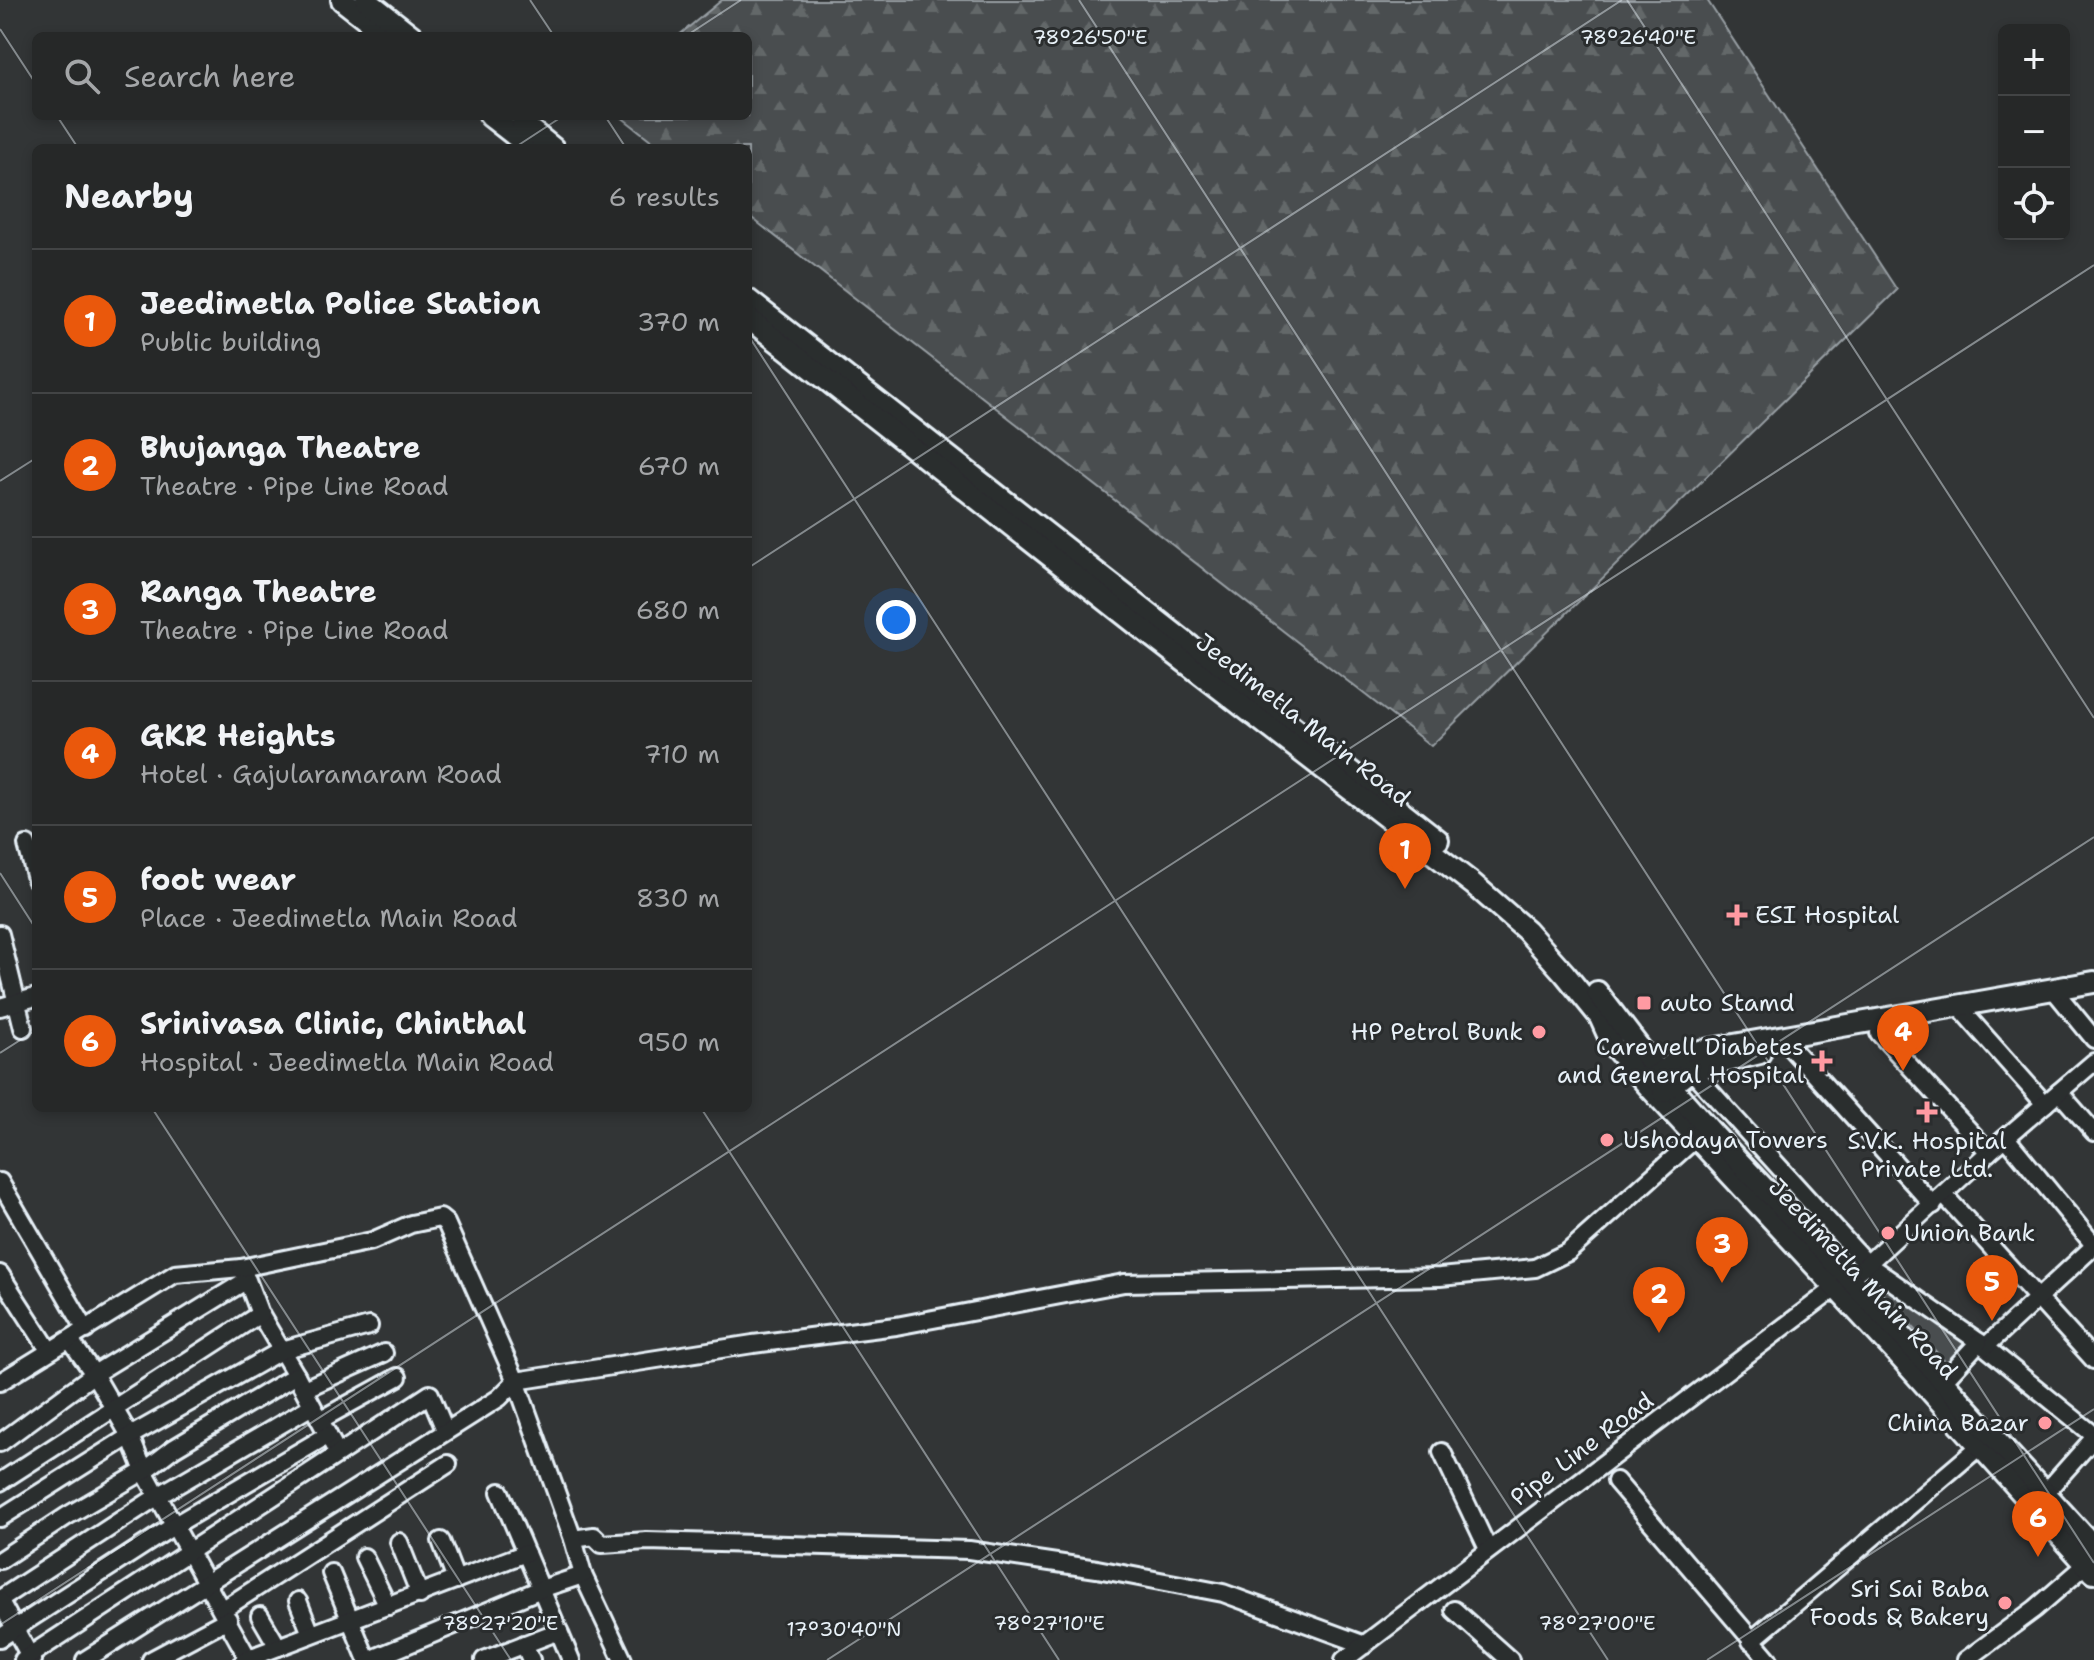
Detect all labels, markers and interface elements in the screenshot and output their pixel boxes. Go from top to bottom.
text: 78°26'50"E [1032,24,1148,50]
text: 78°26'40"E [1580,24,1696,50]
map controls [1998,24,2070,240]
button: + [1998,24,2070,96]
search box [32,32,752,120]
icon: search [60,54,104,98]
text: Search here [124,56,295,97]
button: − [1998,96,2070,168]
button: locate [1998,168,2070,240]
text: Nearby [64,173,194,219]
text: 6 results [608,179,720,214]
text: Jeedimetla Police Station [140,283,541,324]
text: 1 [84,304,96,339]
text: 370 m [637,304,720,339]
text: Public building [140,324,321,359]
text: Bhujanga Theatre [140,427,421,468]
text: 2 [81,448,99,483]
text: 670 m [638,448,720,483]
text: Theatre · Pipe Line Road [140,468,449,503]
text: Ranga Theatre [140,571,377,612]
text: 3 [81,592,99,627]
text: 680 m [636,592,720,627]
your location [876,600,916,640]
text: Theatre · Pipe Line Road [140,612,449,647]
street label: Jeedimetla Main Road [1189,626,1417,814]
text: GKR Heights [140,715,336,756]
text: 4 [81,736,99,771]
text: 710 m [644,736,720,771]
text: Hotel · Gajularamaram Road [140,756,502,791]
pin: 1 [1379,823,1431,889]
text: foot wear [140,859,296,900]
text: 5 [82,880,98,915]
text: 830 m [636,880,720,915]
place label: ESI Hospital [1755,899,1900,931]
text: Place · Jeedimetla Main Road [140,900,518,935]
marker: ESI Hospital [1726,904,1748,926]
place label: auto Stamd [1660,987,1795,1019]
marker: auto Stamd [1635,994,1653,1012]
text: Srinivasa Clinic, Chinthal [140,1003,527,1044]
pin: 4 [1877,1005,1929,1071]
place label: HP Petrol Bunk [1351,1016,1523,1048]
marker: HP Petrol Bunk [1530,1023,1548,1041]
text: 6 [81,1024,99,1059]
text: 950 m [637,1024,720,1059]
place label: Carewell Diabetes and General Hospital [1557,1031,1805,1091]
text: Hospital · Jeedimetla Main Road [140,1044,554,1079]
marker: Carewell Diabetes and General Hospital [1811,1050,1833,1072]
marker: S.V.K. Hospital Private Ltd. [1916,1101,1938,1123]
place label: Ushodaya Towers [1623,1124,1828,1156]
place label: S.V.K. Hospital Private Ltd. [1847,1125,2007,1185]
marker: Ushodaya Towers [1598,1131,1616,1149]
street label: Jeedimetla Main Road [1761,1171,1965,1387]
pin: 3 [1696,1217,1748,1283]
place label: Union Bank [1904,1217,2035,1249]
marker: Union Bank [1879,1224,1897,1242]
pin: 5 [1966,1255,2018,1321]
pin: 2 [1633,1267,1685,1333]
street label: Pipe Line Road [1504,1385,1660,1513]
place label: China Bazar [1887,1407,2029,1439]
marker: China Bazar [2036,1414,2054,1432]
pin: 6 [2012,1491,2064,1557]
place label: Sri Sai Baba Foods & Bakery [1810,1573,1989,1633]
marker: Sri Sai Baba Foods & Bakery [1996,1594,2014,1612]
text: 78°27'20"E [442,1610,558,1636]
text: 78°27'10"E [993,1610,1105,1636]
text: 78°27'00"E [1539,1610,1656,1636]
text: 17°30'40"N [787,1616,901,1642]

